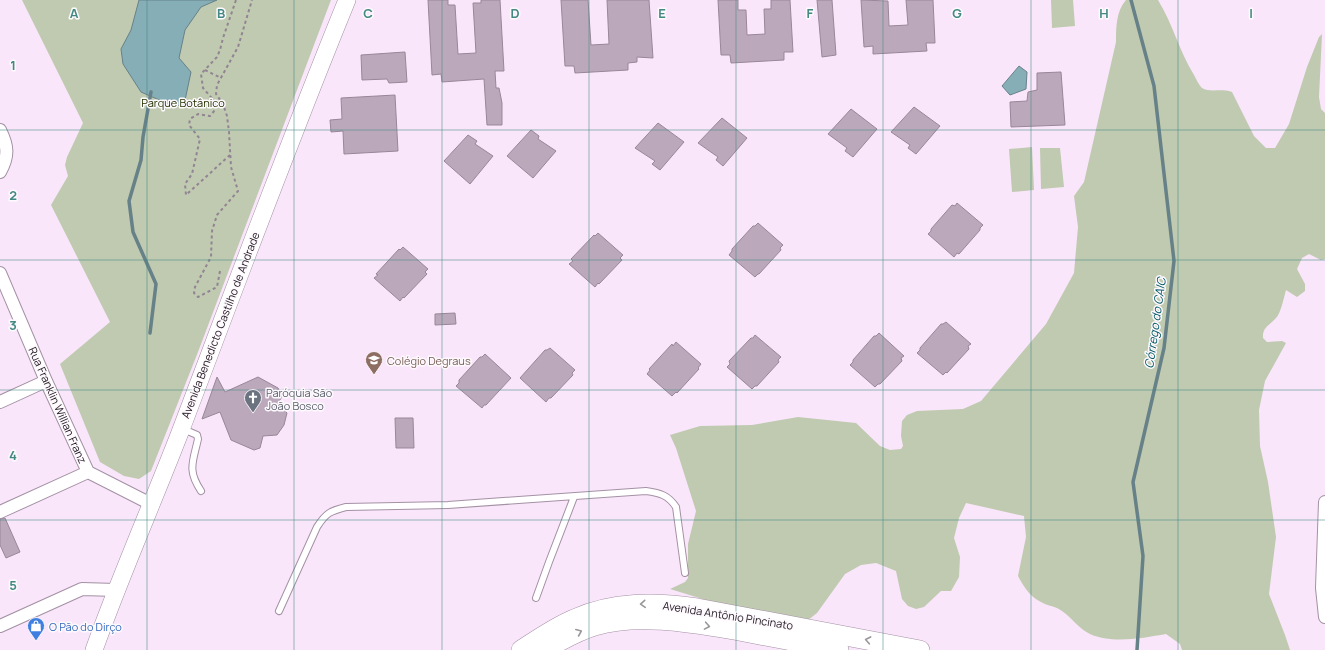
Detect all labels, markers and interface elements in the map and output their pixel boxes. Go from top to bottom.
text: A [70,4,79,22]
text: B [217,4,225,22]
text: C [363,4,373,22]
text: D [510,4,520,22]
text: E [658,4,666,22]
text: F [807,4,814,22]
text: G [952,4,962,22]
text: H [1099,4,1109,22]
text: I [1249,4,1253,22]
text: 1 [10,56,16,74]
park label: Parque Botânico [141,95,225,110]
text: 2 [9,186,17,204]
street label: Avenida Benedicto Castilho de Andrade [177,229,263,420]
water label: Córrego do CAIC [1140,275,1170,370]
text: 3 [9,316,17,334]
street label: Rua Franklin Willian Franz [26,344,91,466]
school or university icon: Colégio Degraus [364,350,384,375]
place label: Colégio Degraus [387,353,471,368]
place label: Paróquia São João Bosco [266,385,333,413]
church icon: Paróquia São João Bosco [243,388,263,413]
text: 4 [9,446,17,464]
text: 5 [9,576,17,594]
street label: Avenida Antônio Pincinato [662,597,795,633]
one-way arrow [640,599,646,608]
shop icon: O Pão do Dirço [26,616,46,641]
place label: O Pão do Dirço [49,619,122,634]
one-way arrow [704,621,710,629]
one-way arrow [576,628,583,636]
one-way arrow [865,637,871,645]

